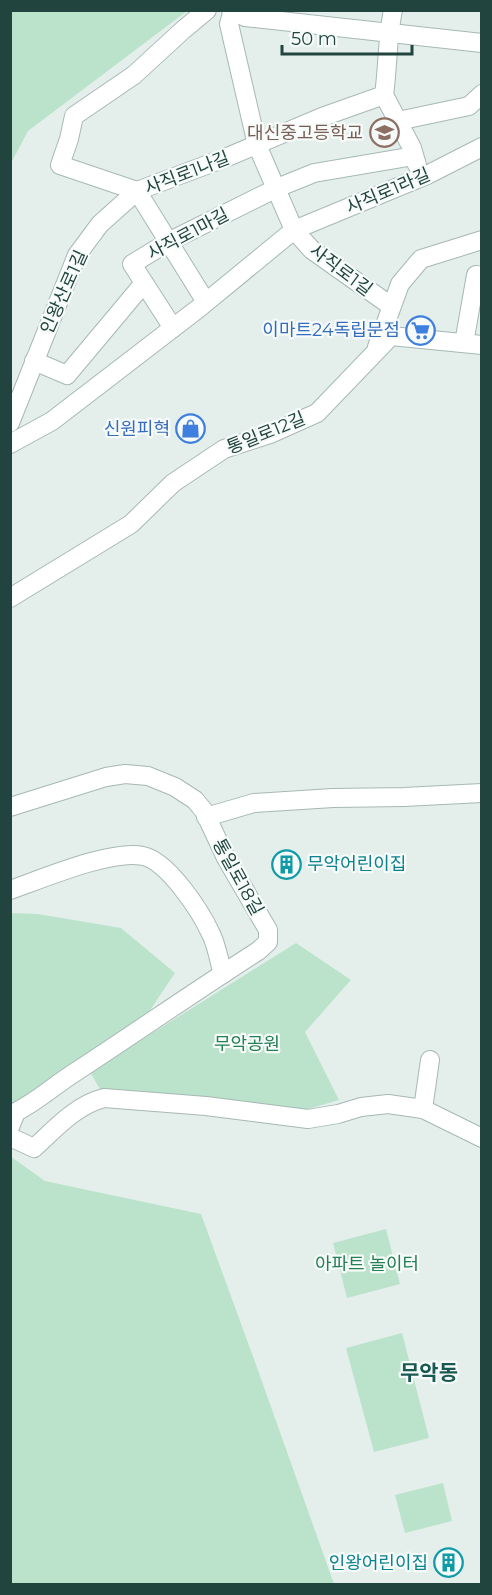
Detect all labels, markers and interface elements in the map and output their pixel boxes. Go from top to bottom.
scale bar [282,18,412,56]
text: 50 m [291,28,337,50]
school or university icon: 대신중고등학교 [368,117,400,149]
place label: 대신중고등학교 [247,122,363,144]
street label: 사직로1나길 [141,147,233,199]
street label: 사직로1라길 [343,163,433,219]
street label: 사직로1마길 [143,203,233,265]
street label: 사직로1길 [305,239,377,301]
street label: 인왕산로1길 [36,247,92,337]
supermarket icon: 이마트24독립문점 [405,314,437,346]
place label: 이마트24독립문점 [262,319,400,341]
street label: 통일로12길 [223,407,309,459]
shop icon: 신원피혁 [175,413,207,445]
place label: 신원피혁 [104,418,170,440]
street label: 통일로18길 [208,835,268,919]
building icon: 무악어린이집 [270,848,302,880]
place label: 무악어린이집 [307,853,406,875]
park label: 무악공원 [214,1033,280,1055]
park label: 아파트 놀이터 [315,1253,419,1275]
district label: 무악동 [400,1360,458,1385]
building icon: 인왕어린이집 [433,1547,465,1579]
place label: 인왕어린이집 [329,1552,428,1574]

